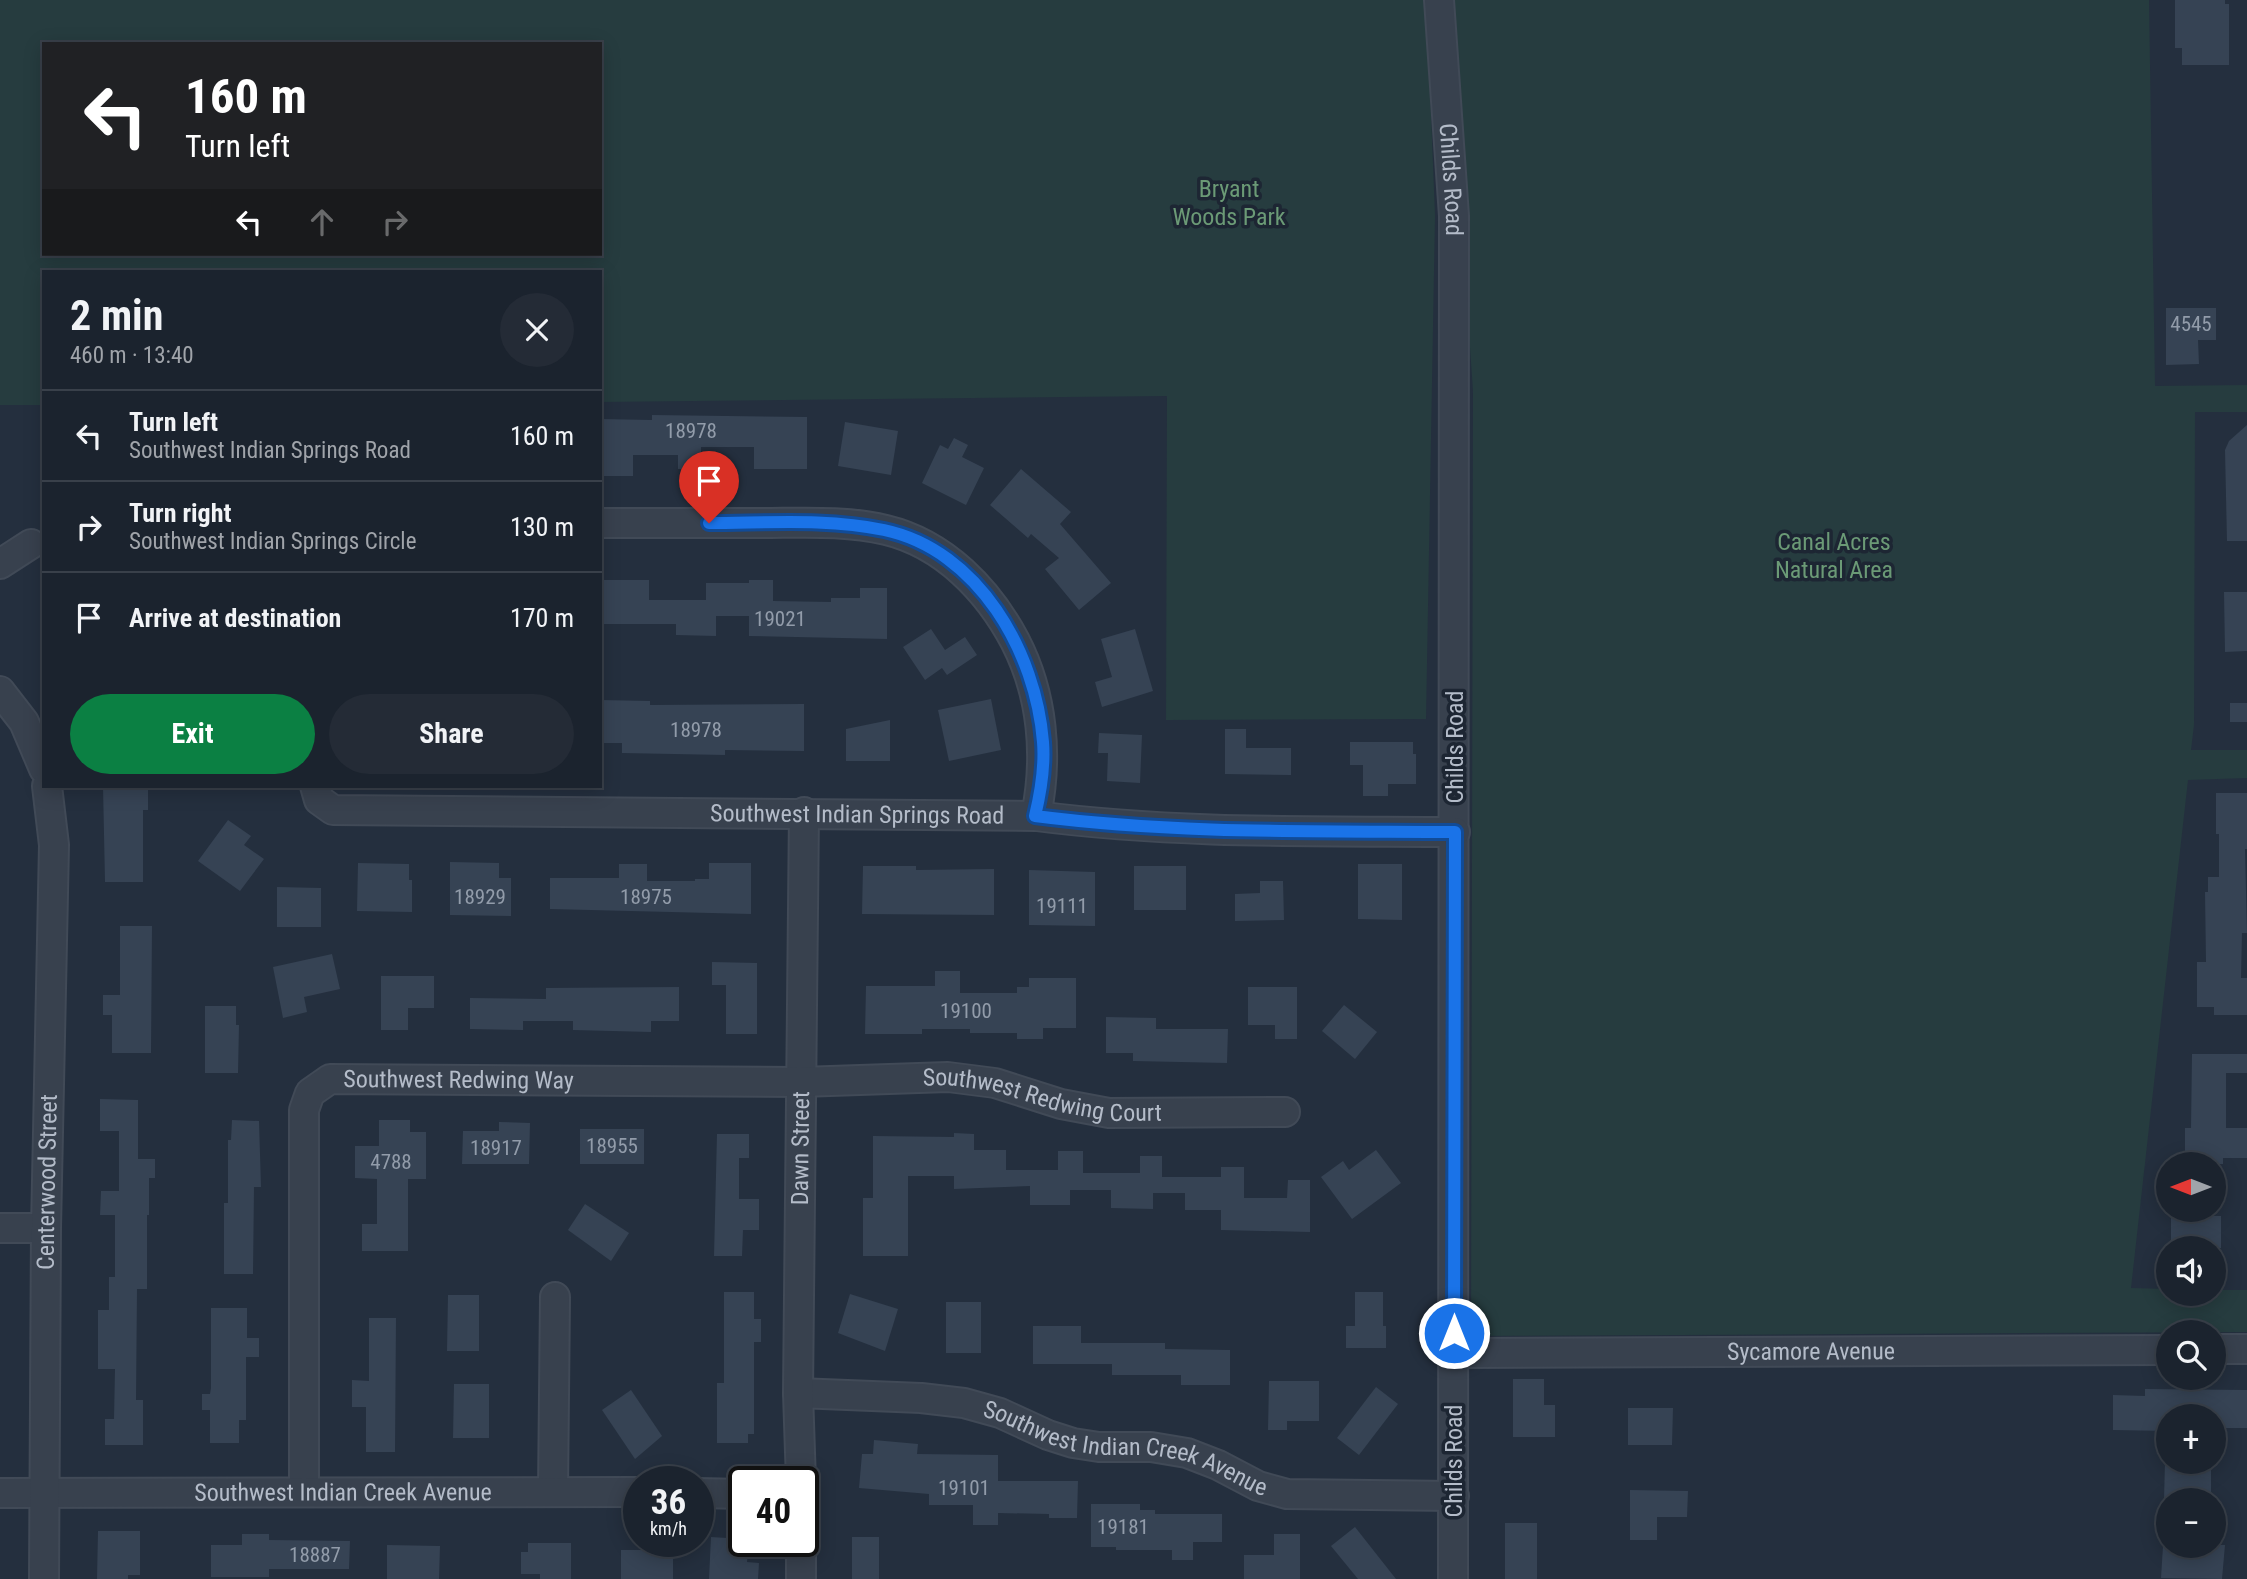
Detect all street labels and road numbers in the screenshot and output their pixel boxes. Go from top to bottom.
street label: Childs Road [1434,122,1468,236]
street label: Childs Road [1441,691,1469,803]
street label: Southwest Indian Springs Road [710,799,1004,830]
street label: Southwest Redwing Court [922,1063,1162,1127]
street label: Southwest Redwing Way [343,1065,574,1095]
street label: Dawn Street [786,1091,815,1205]
street label: Centerwood Street [32,1094,63,1270]
street label: Sycamore Avenue [1727,1337,1895,1366]
street label: Southwest Indian Creek Avenue [980,1395,1270,1502]
street label: Childs Road [1440,1405,1468,1517]
street label: Southwest Indian Creek Avenue [194,1478,492,1507]

